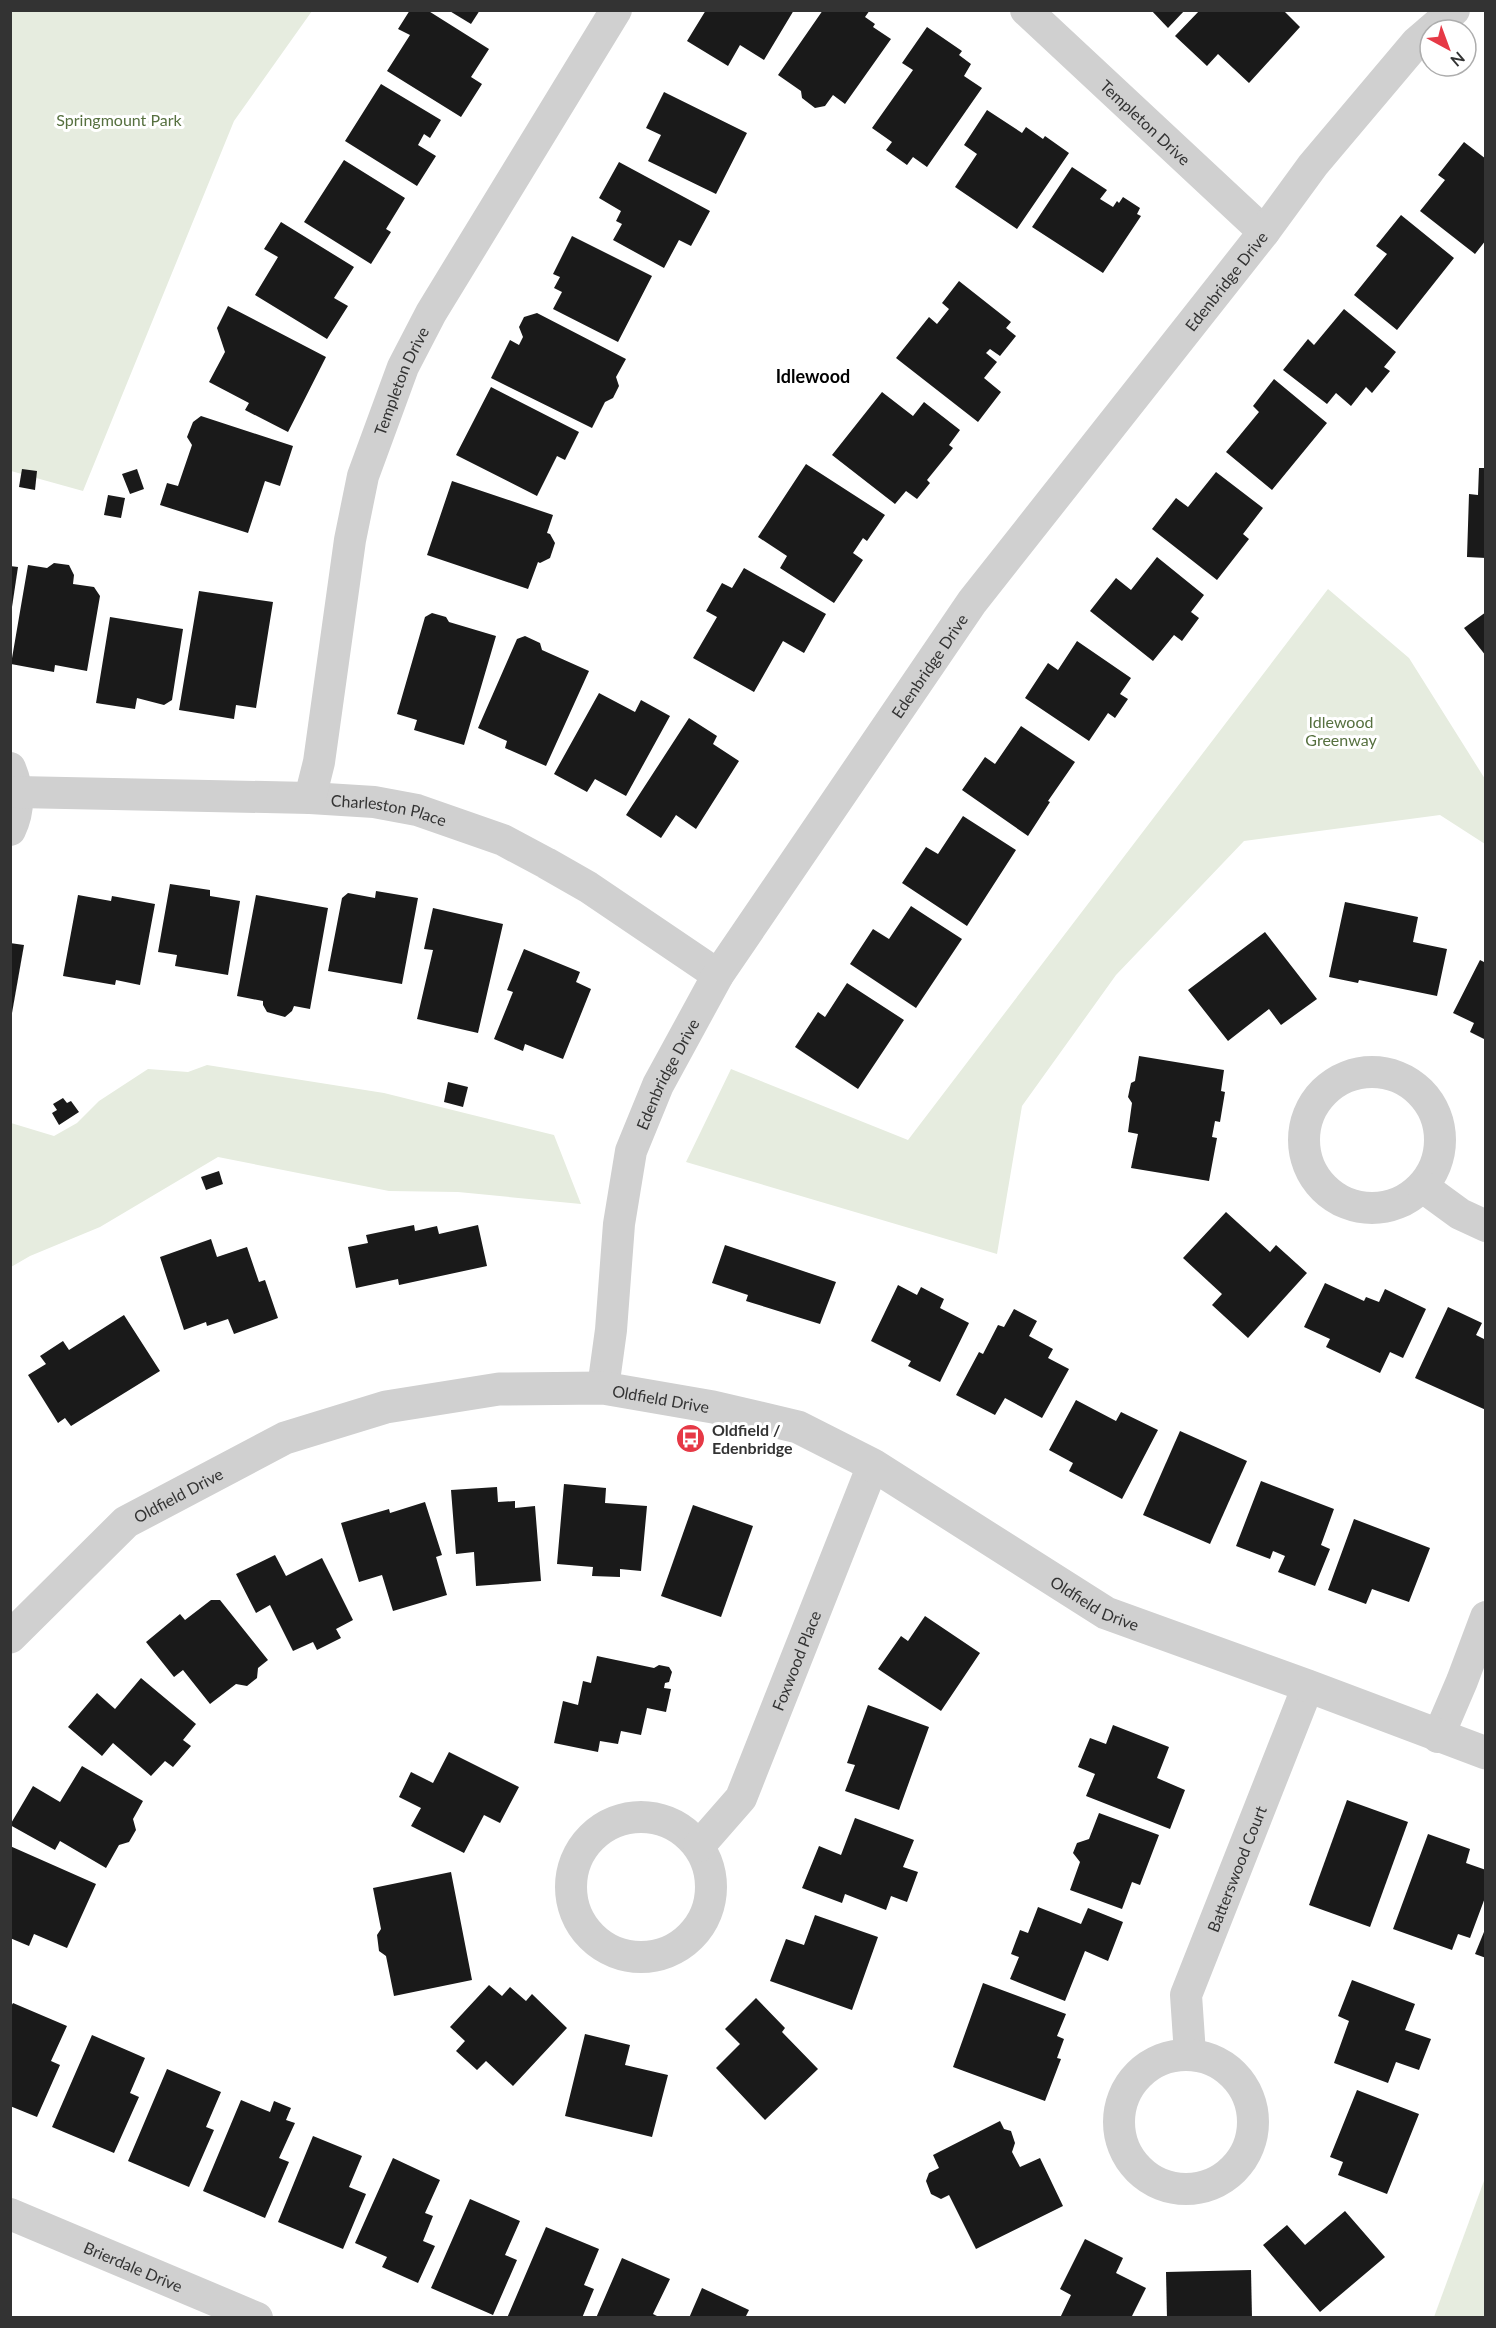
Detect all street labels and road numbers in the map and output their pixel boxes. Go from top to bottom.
street label: Templeton Drive [1097,75,1195,168]
street label: Edenbridge Drive [1180,227,1271,334]
street label: Templeton Drive [369,323,432,438]
street label: Edenbridge Drive [887,610,971,721]
street label: Charleston Place [330,790,449,829]
street label: Edenbridge Drive [631,1015,702,1132]
street label: Oldfield Drive [611,1380,711,1416]
street label: Oldfield Drive [130,1463,226,1526]
street label: Oldfield Drive [1047,1571,1142,1634]
street label: Foxwood Place [767,1607,824,1713]
street label: Batterswood Court [1202,1803,1269,1934]
street label: Brierdale Drive [81,2237,186,2295]

